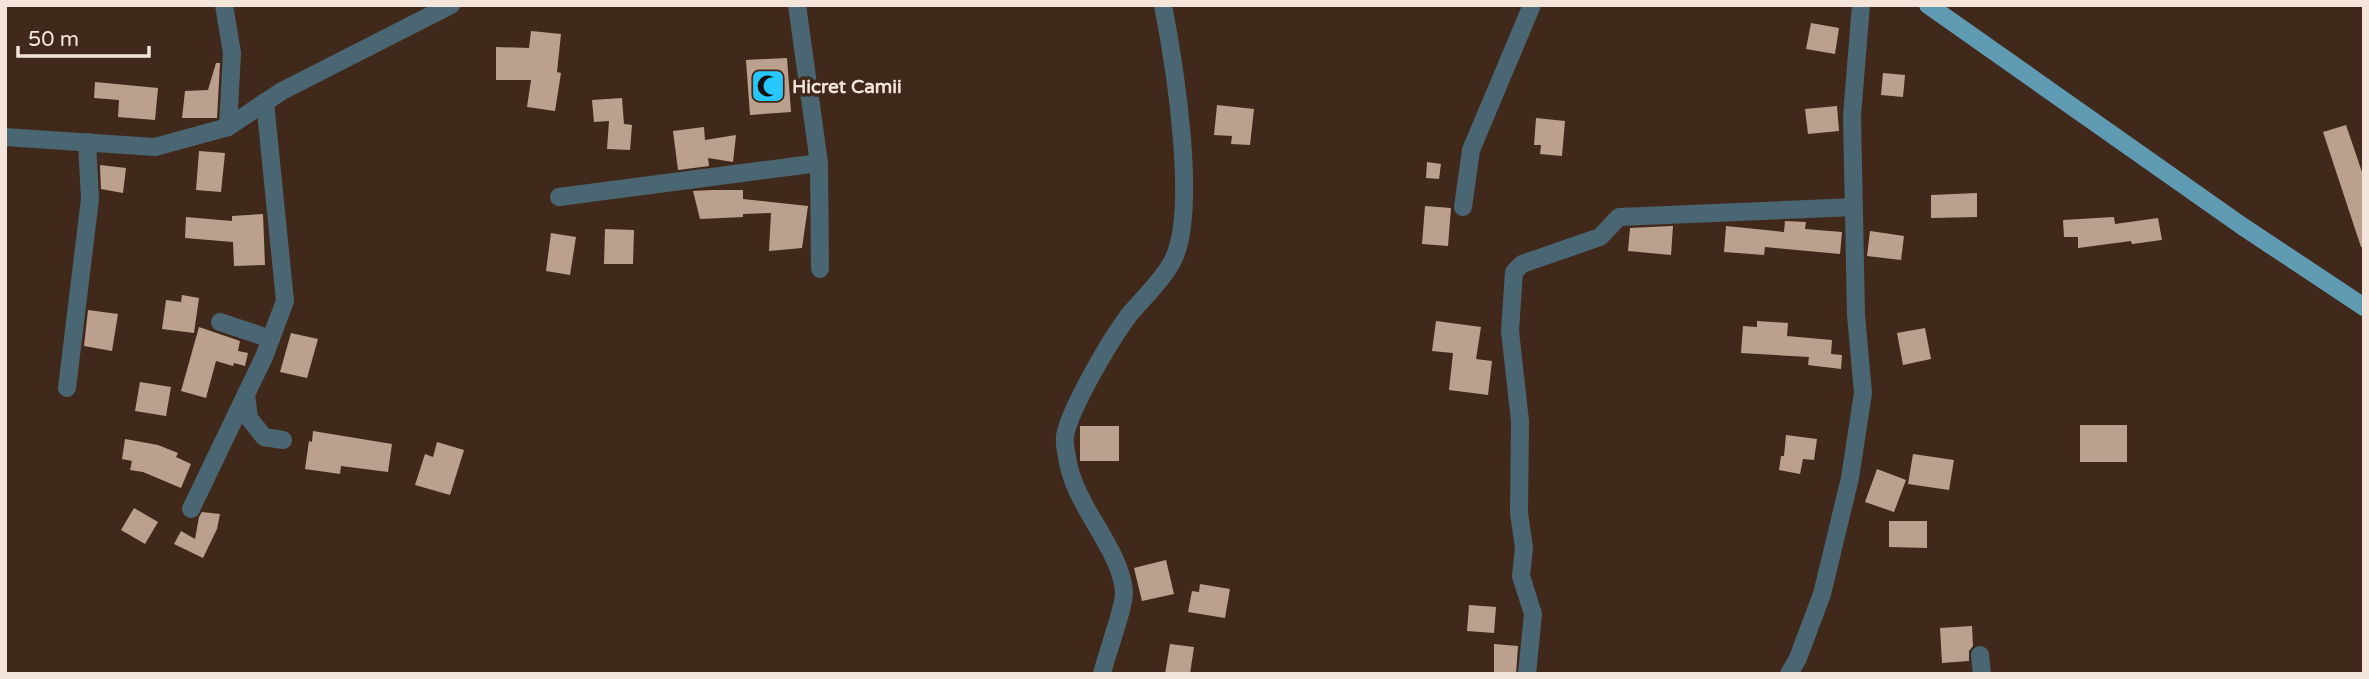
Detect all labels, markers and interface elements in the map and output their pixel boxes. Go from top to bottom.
scale bar [18,14,149,58]
text: 50 m [28,27,79,52]
mosque icon: Hicret Camii [749,67,787,105]
place label: Hicret Camii [792,76,902,98]

